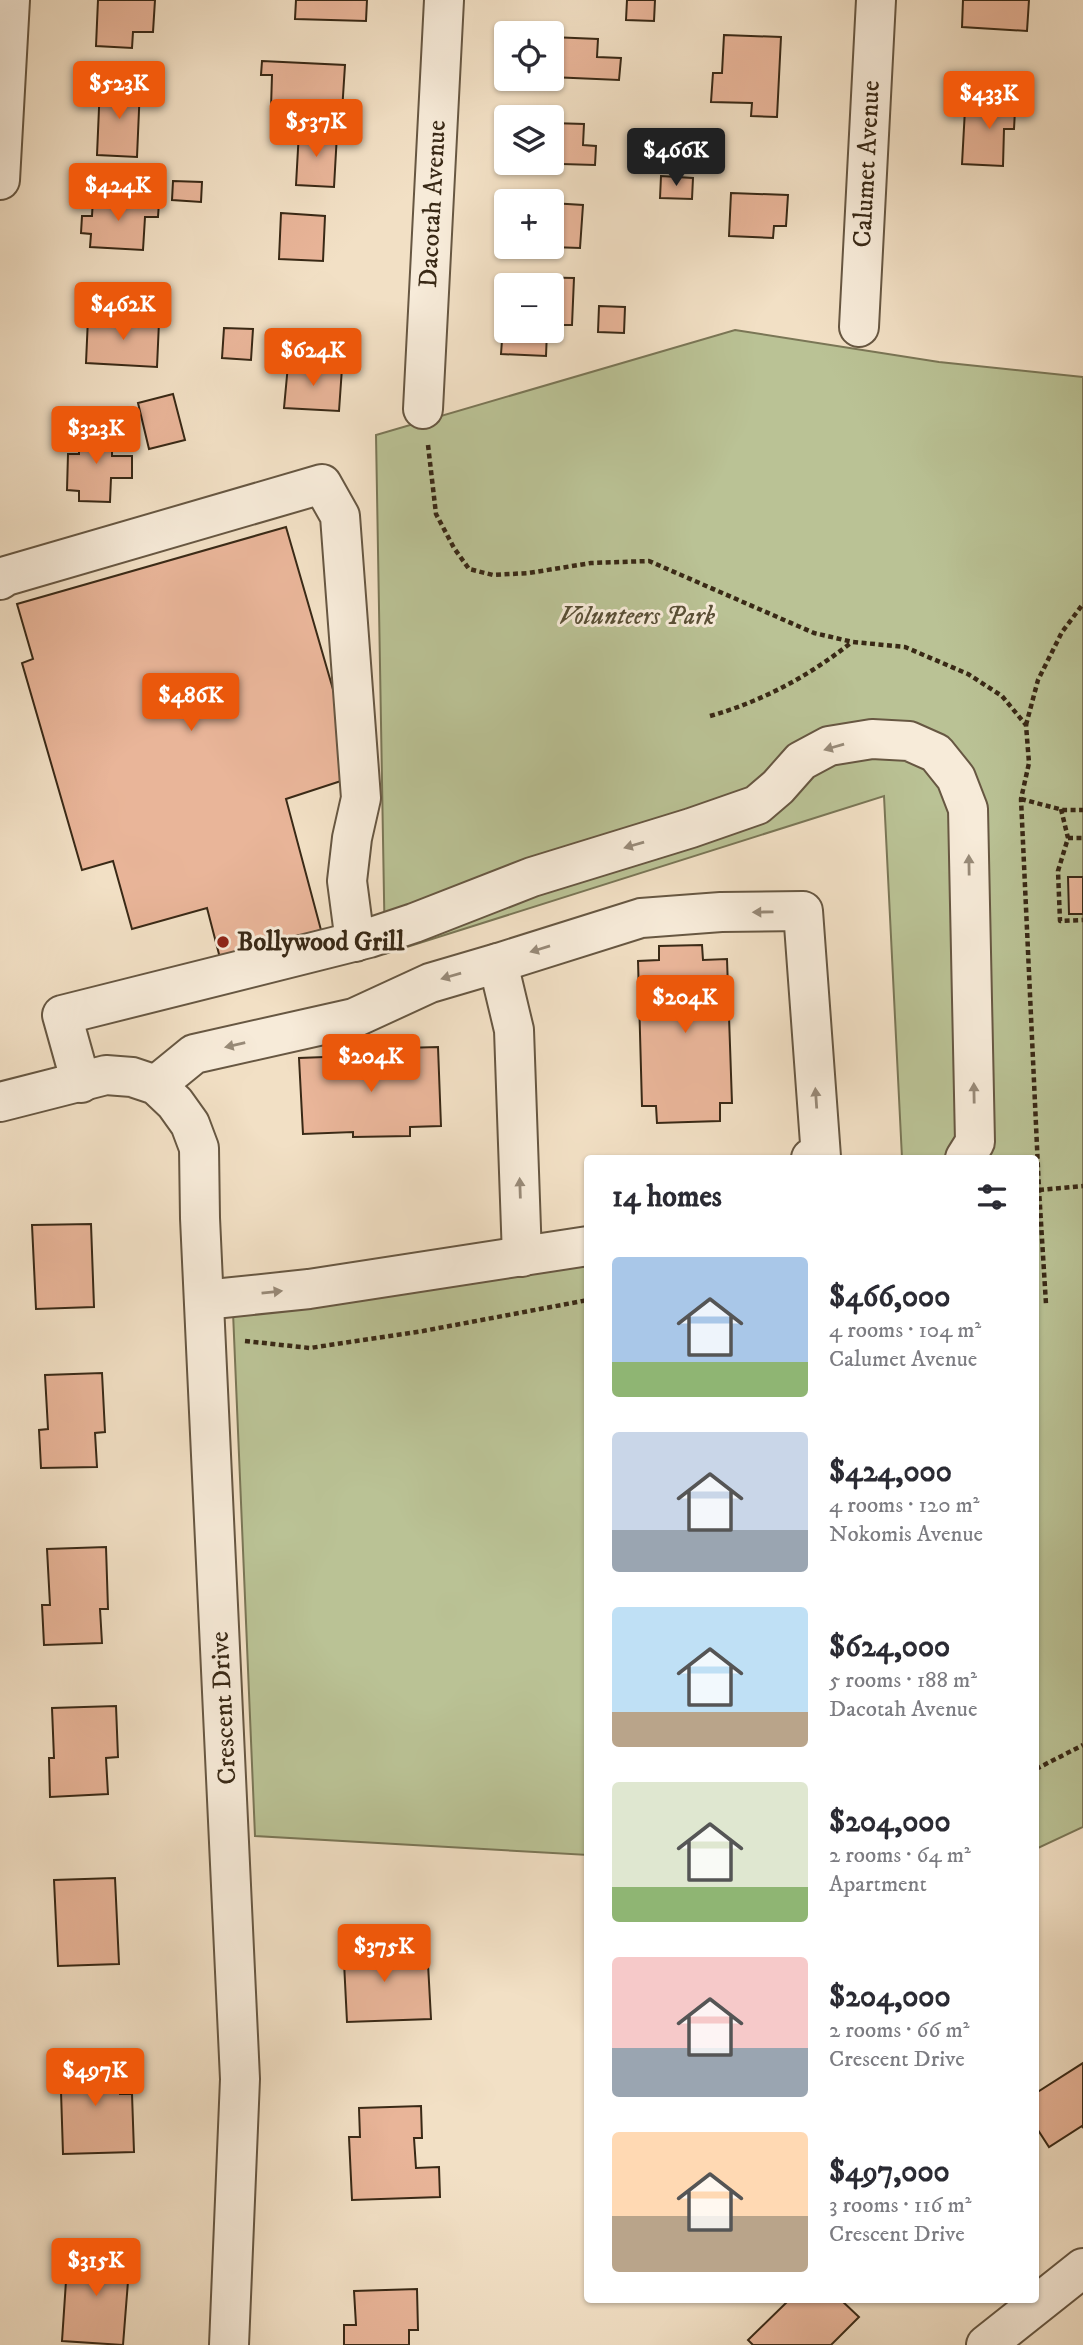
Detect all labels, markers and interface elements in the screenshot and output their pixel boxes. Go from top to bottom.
map controls [494,21,564,343]
button: locate [494,21,564,91]
pin: $523K [70,61,168,121]
text: $523K [89,69,149,98]
pin: $433K [940,72,1038,131]
street label: Calumet Avenue [846,79,888,249]
text: $433K [959,79,1019,108]
pin: $537K [267,100,365,159]
button: layers [494,105,564,175]
text: $537K [286,107,346,136]
street label: Dacotah Avenue [412,119,454,289]
pin: $466K [627,128,725,188]
text: $466K [643,136,709,165]
pin: $424K [69,164,167,223]
text: $424K [85,171,151,200]
button: + [494,189,564,259]
button: − [494,273,564,343]
pin: $462K [74,282,172,342]
text: $462K [90,290,156,319]
pin: $624K [264,328,362,388]
text: $624K [280,336,346,365]
pin: $323K [47,406,145,466]
text: $323K [67,414,125,443]
park label: Volunteers Park [559,600,715,633]
pin: $486K [142,674,240,733]
text: $486K [158,681,224,710]
one-way arrow [823,742,844,752]
one-way arrow [624,840,645,850]
one-way arrow [964,854,975,876]
one-way arrow [752,906,774,918]
place label: Bollywood Grill [237,926,405,959]
marker: Bollywood Grill [215,934,231,950]
one-way arrow [530,945,551,955]
one-way arrow [440,972,461,982]
pin: $204K [636,976,734,1035]
text: $204K [652,983,718,1012]
pin: $204K [322,1034,420,1094]
one-way arrow [224,1039,246,1050]
text: $204K [338,1042,404,1071]
one-way arrow [968,1082,980,1104]
one-way arrow [811,1087,822,1109]
one-way arrow [514,1177,525,1199]
icon: filters [973,1178,1011,1216]
text: 14 homes [612,1179,722,1216]
text: $466,000 [829,1279,950,1316]
icon: home [668,1285,752,1369]
one-way arrow [262,1287,284,1298]
text: 4 rooms · 104 m² [829,1316,981,1345]
text: Calumet Avenue [829,1345,977,1374]
text: $424,000 [829,1454,952,1491]
icon: home [668,1460,752,1544]
text: 4 rooms · 120 m² [829,1491,980,1520]
text: Nokomis Avenue [829,1520,983,1549]
text: $624,000 [829,1629,950,1666]
street label: Crescent Drive [204,1630,244,1786]
icon: home [668,1635,752,1719]
text: 5 rooms · 188 m² [829,1666,977,1695]
text: Dacotah Avenue [829,1695,977,1724]
text: $204,000 [829,1804,951,1841]
icon: home [668,1810,752,1894]
text: 2 rooms · 64 m² [829,1841,971,1870]
text: Apartment [829,1870,927,1899]
pin: $375K [335,1924,433,1984]
text: $375K [354,1932,414,1961]
text: $204,000 [829,1979,951,2016]
icon: home [668,1985,752,2069]
text: 2 rooms · 66 m² [829,2016,969,2045]
text: Crescent Drive [829,2045,965,2074]
pin: $497K [46,2048,144,2108]
text: $497K [62,2056,128,2085]
text: $497,000 [829,2154,950,2191]
icon: home [668,2160,752,2244]
text: 3 rooms · 116 m² [829,2191,972,2220]
text: Crescent Drive [829,2220,965,2249]
pin: $315K [47,2238,145,2298]
text: $315K [67,2246,125,2275]

